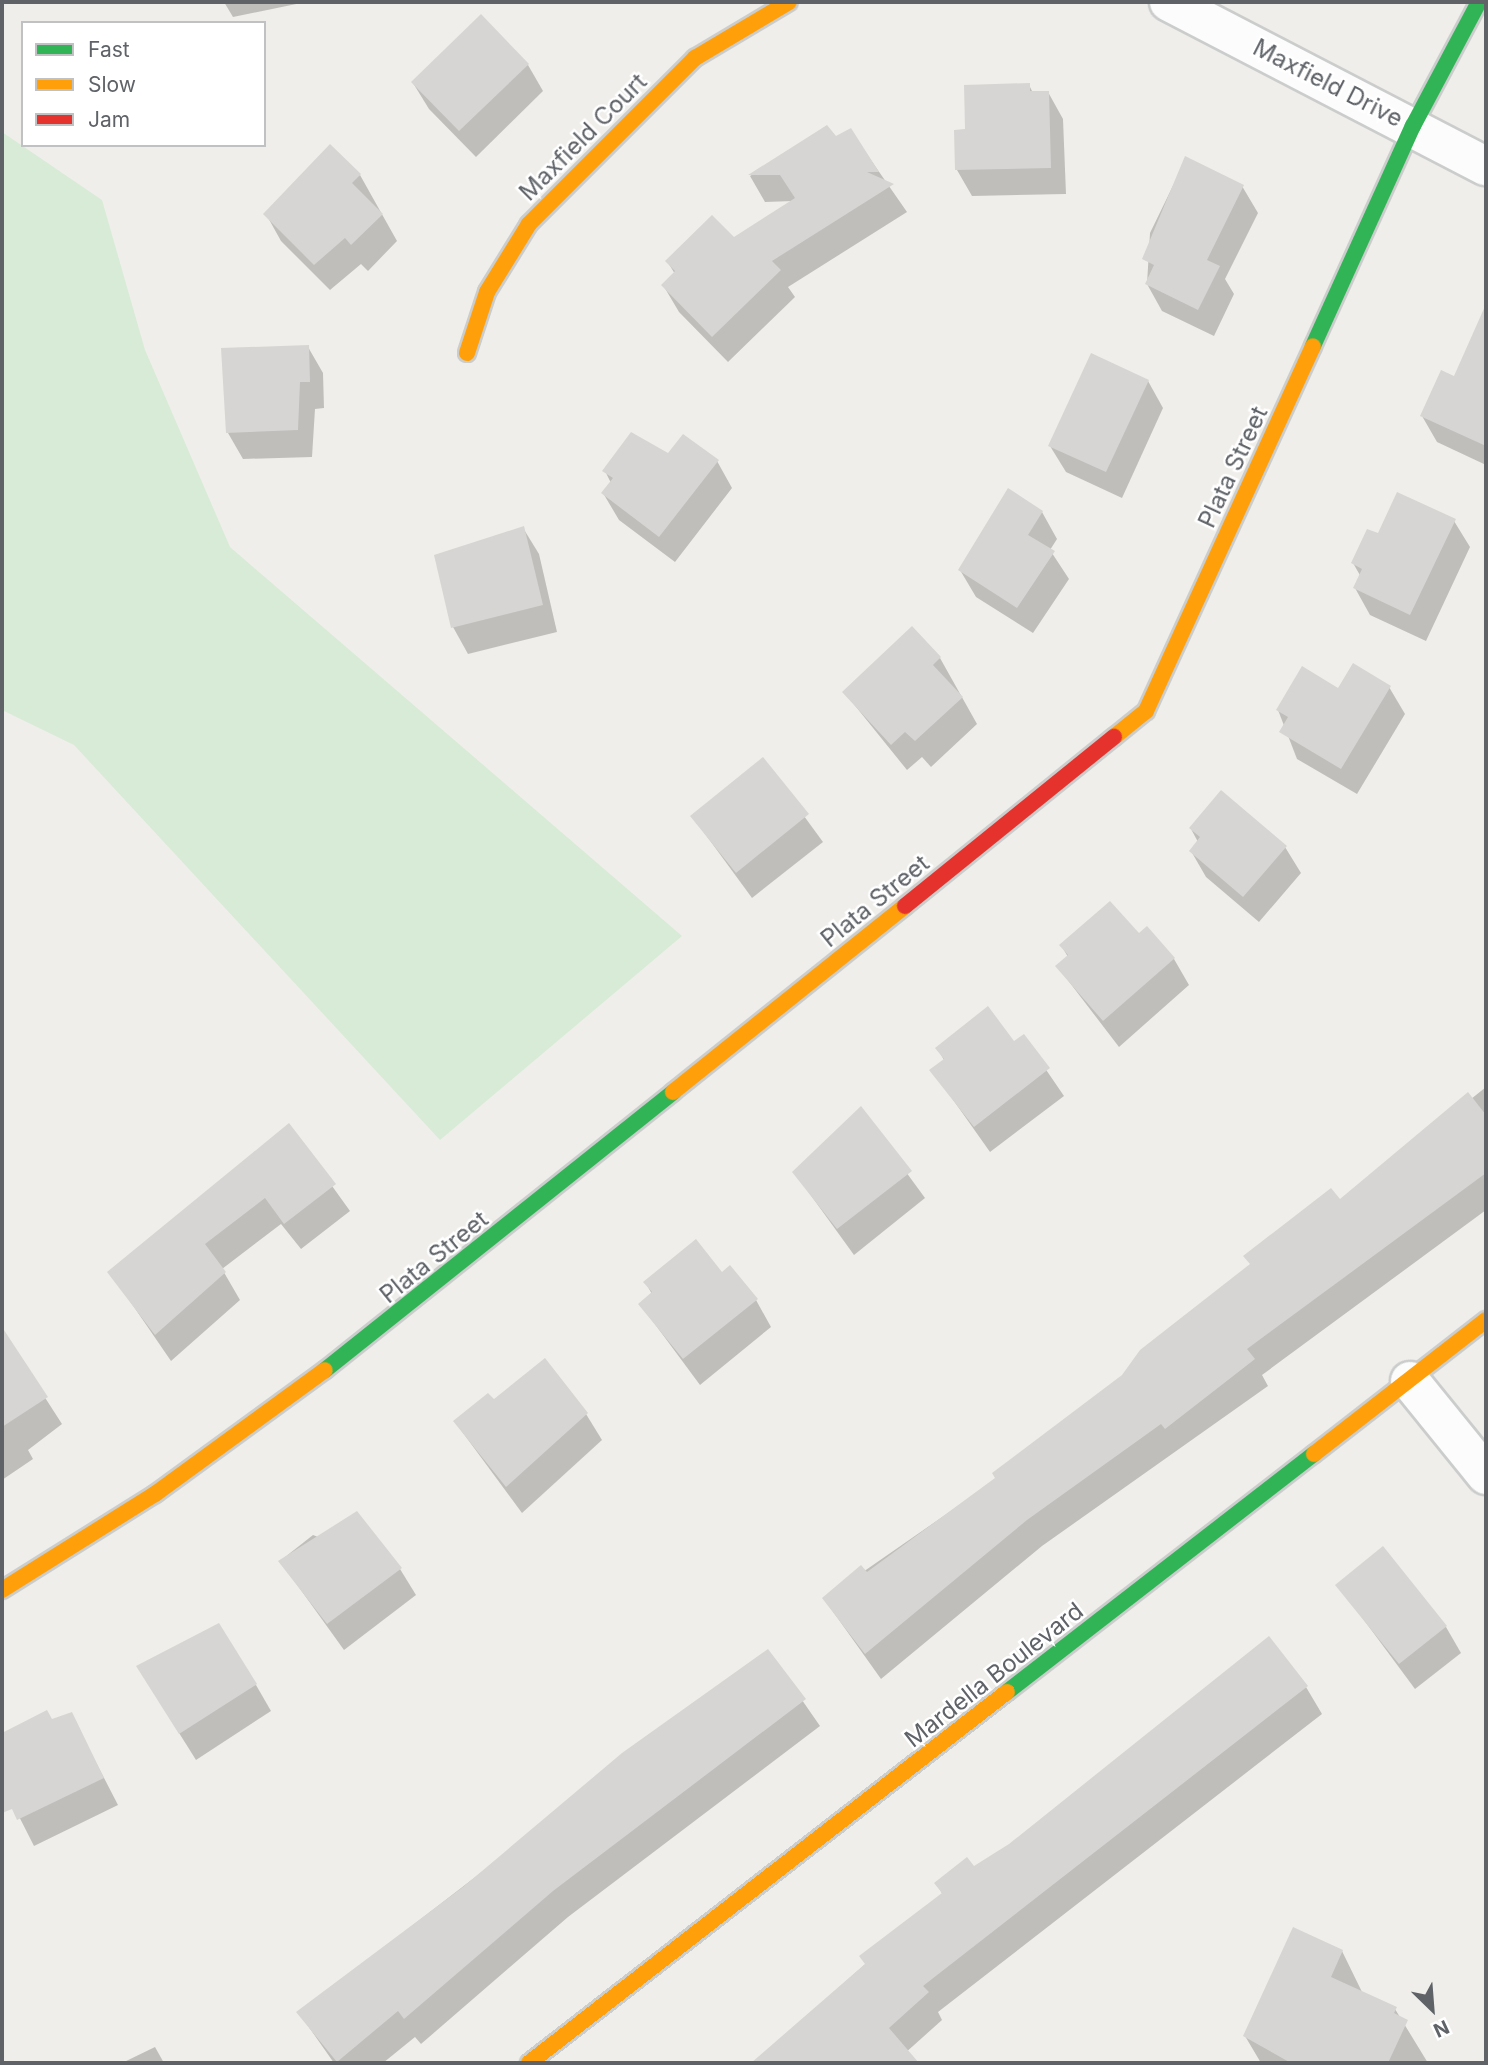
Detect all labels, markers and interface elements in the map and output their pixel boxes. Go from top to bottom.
legend [21,21,266,147]
street label: Maxfield Drive [1248,33,1408,133]
text: Fast [88,37,130,62]
street label: Maxfield Court [513,67,653,207]
text: Slow [88,72,136,97]
text: Jam [88,107,130,132]
street label: Plata Street [1192,402,1274,532]
street label: Plata Street [815,849,935,953]
street label: Plata Street [374,1205,494,1309]
street label: Mardella Boulevard [899,1597,1089,1753]
north arrow [1397,1974,1467,2044]
text: N [1430,2015,1453,2042]

